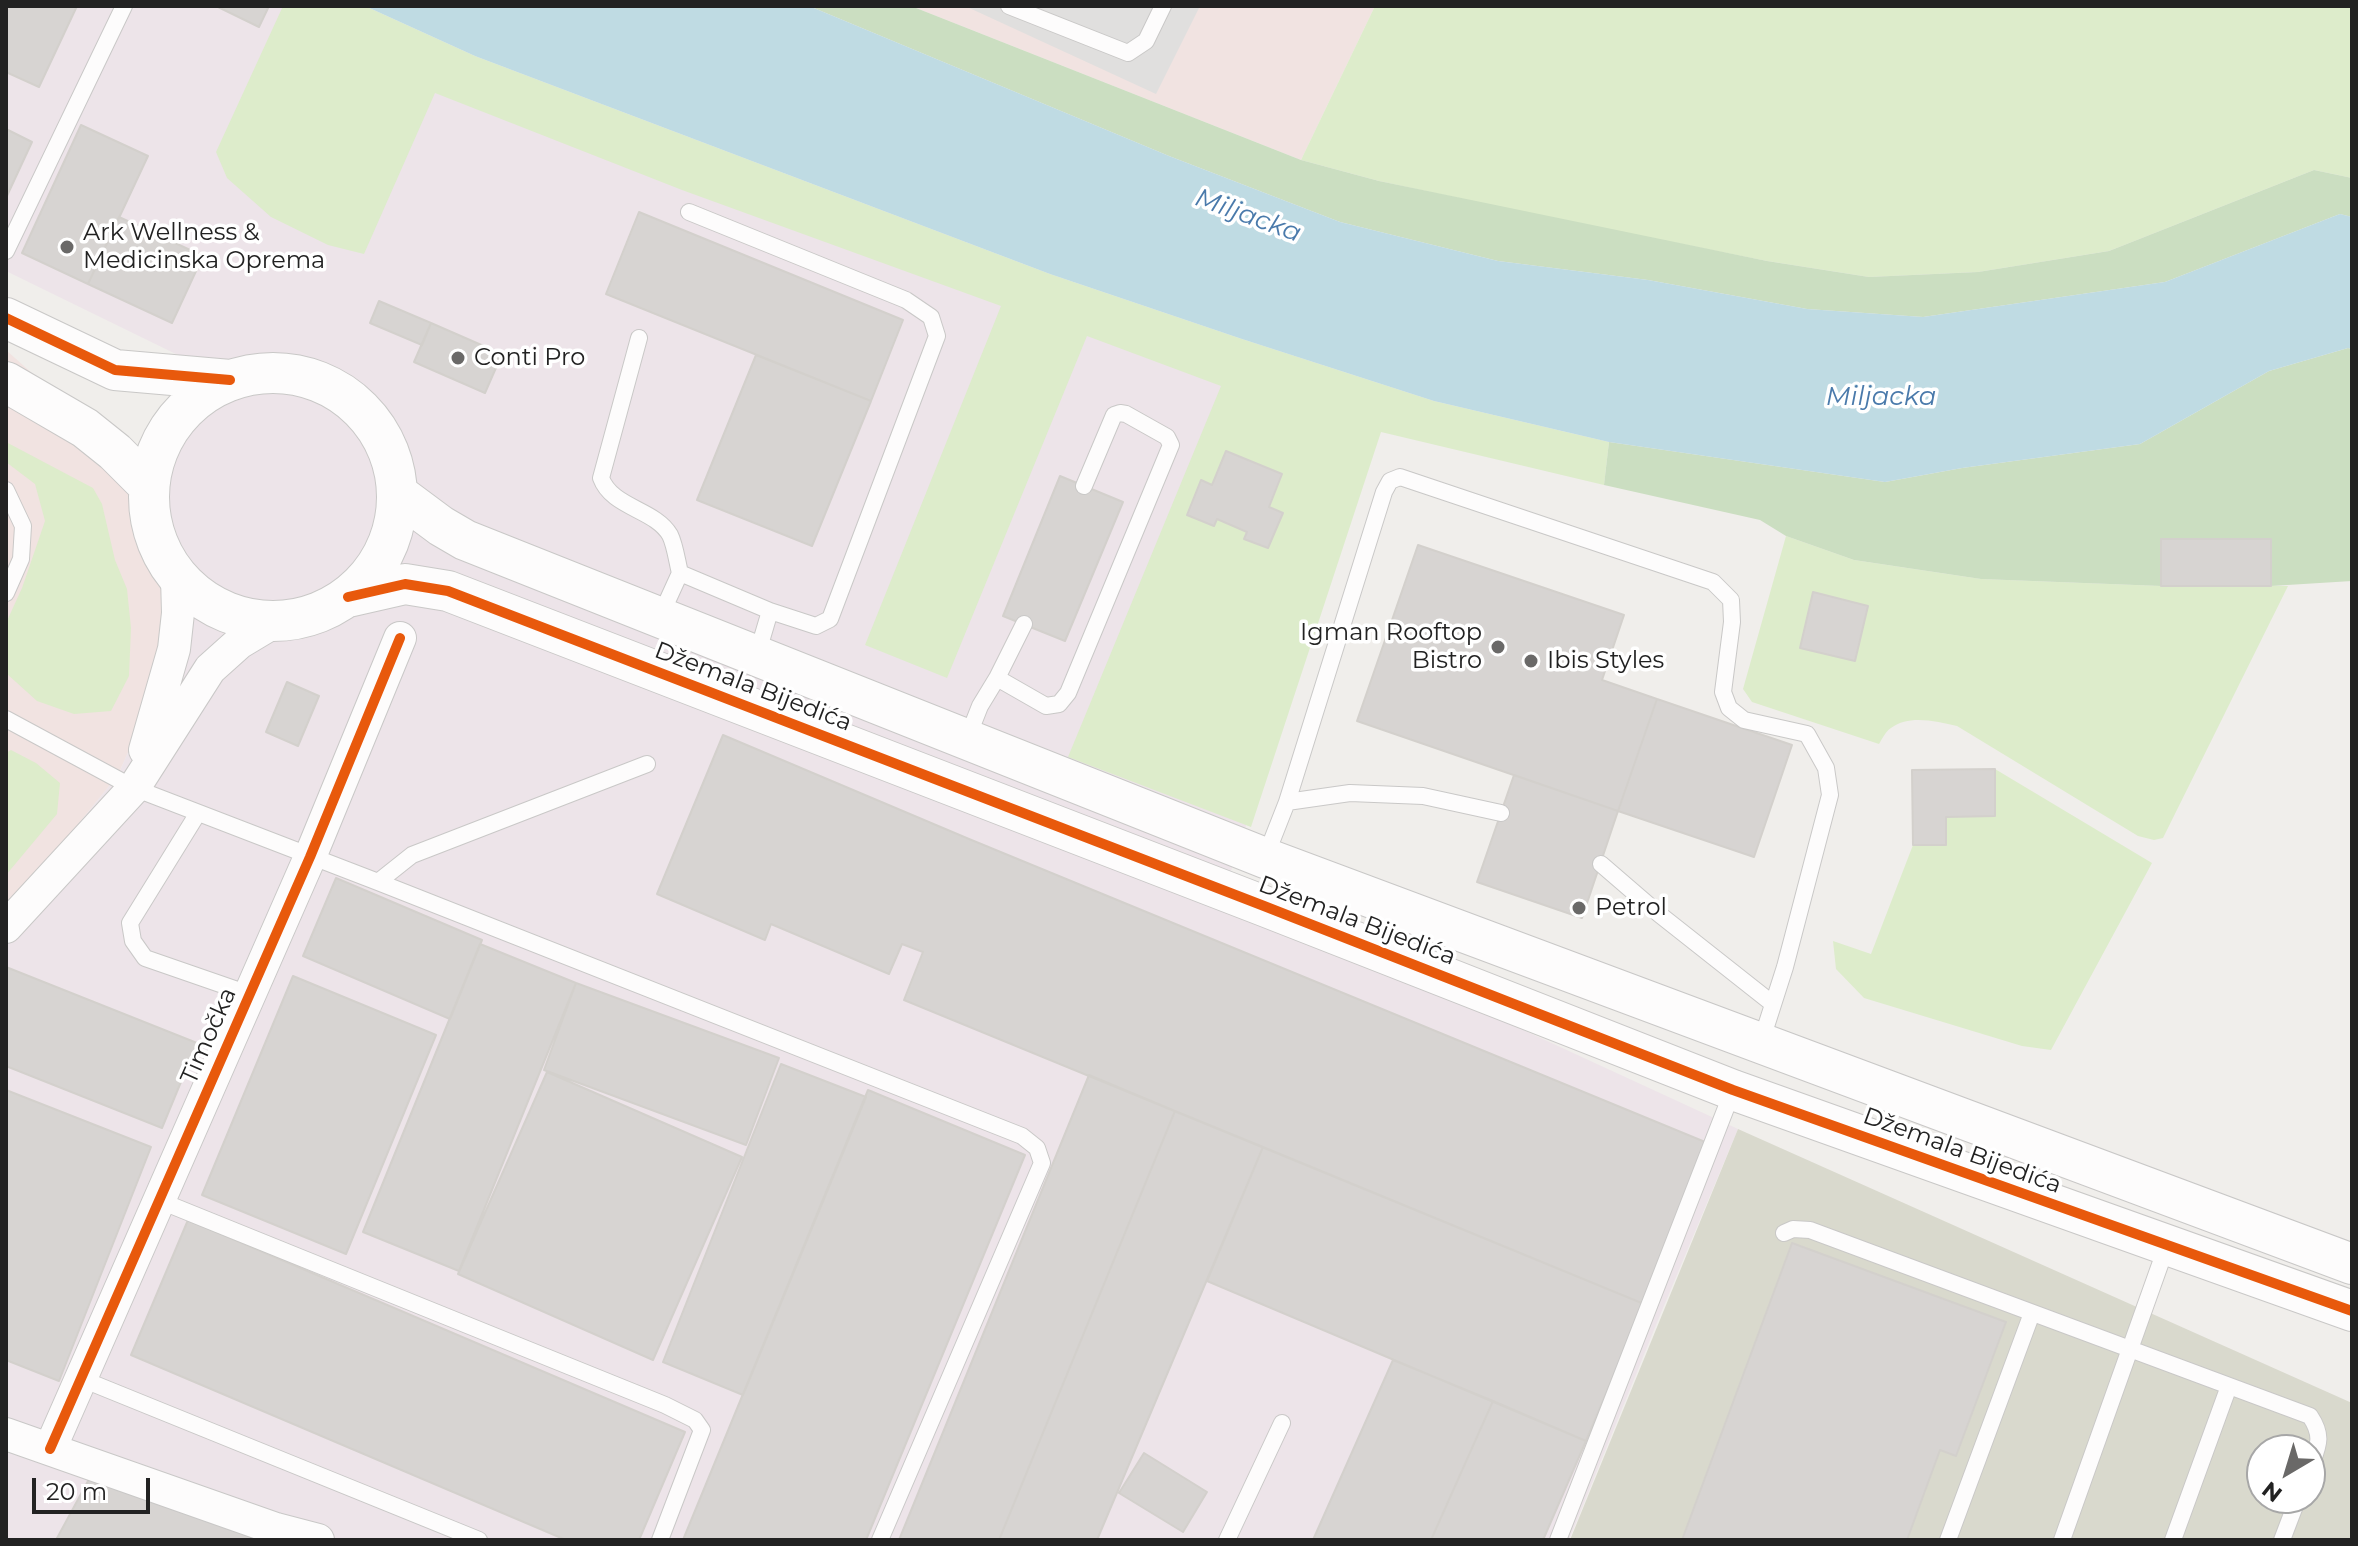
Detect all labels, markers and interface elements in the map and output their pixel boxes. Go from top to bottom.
water label: Miljacka [1191,182,1305,250]
place label: Ark Wellness & Medicinska Oprema [83,219,325,275]
marker: Ark Wellness & Medicinska Oprema [58,238,76,256]
place label: Conti Pro [474,344,585,372]
marker: Conti Pro [449,349,467,367]
water label: Miljacka [1826,381,1936,413]
place label: Igman Rooftop Bistro [1300,619,1482,675]
street label: Džemala Bijedića [650,636,856,738]
marker: Igman Rooftop Bistro [1489,638,1507,656]
place label: Ibis Styles [1547,647,1664,675]
marker: Ibis Styles [1522,652,1540,670]
street label: Džemala Bijedića [1254,870,1460,972]
place label: Petrol [1595,894,1667,922]
marker: Petrol [1570,899,1588,917]
street label: Timočka [175,983,243,1089]
street label: Džemala Bijedića [1859,1102,2065,1200]
north arrow [2246,1434,2326,1514]
scale bar [36,1462,154,1512]
text: N [2257,1476,2287,1508]
text: 20 m [46,1477,107,1506]

